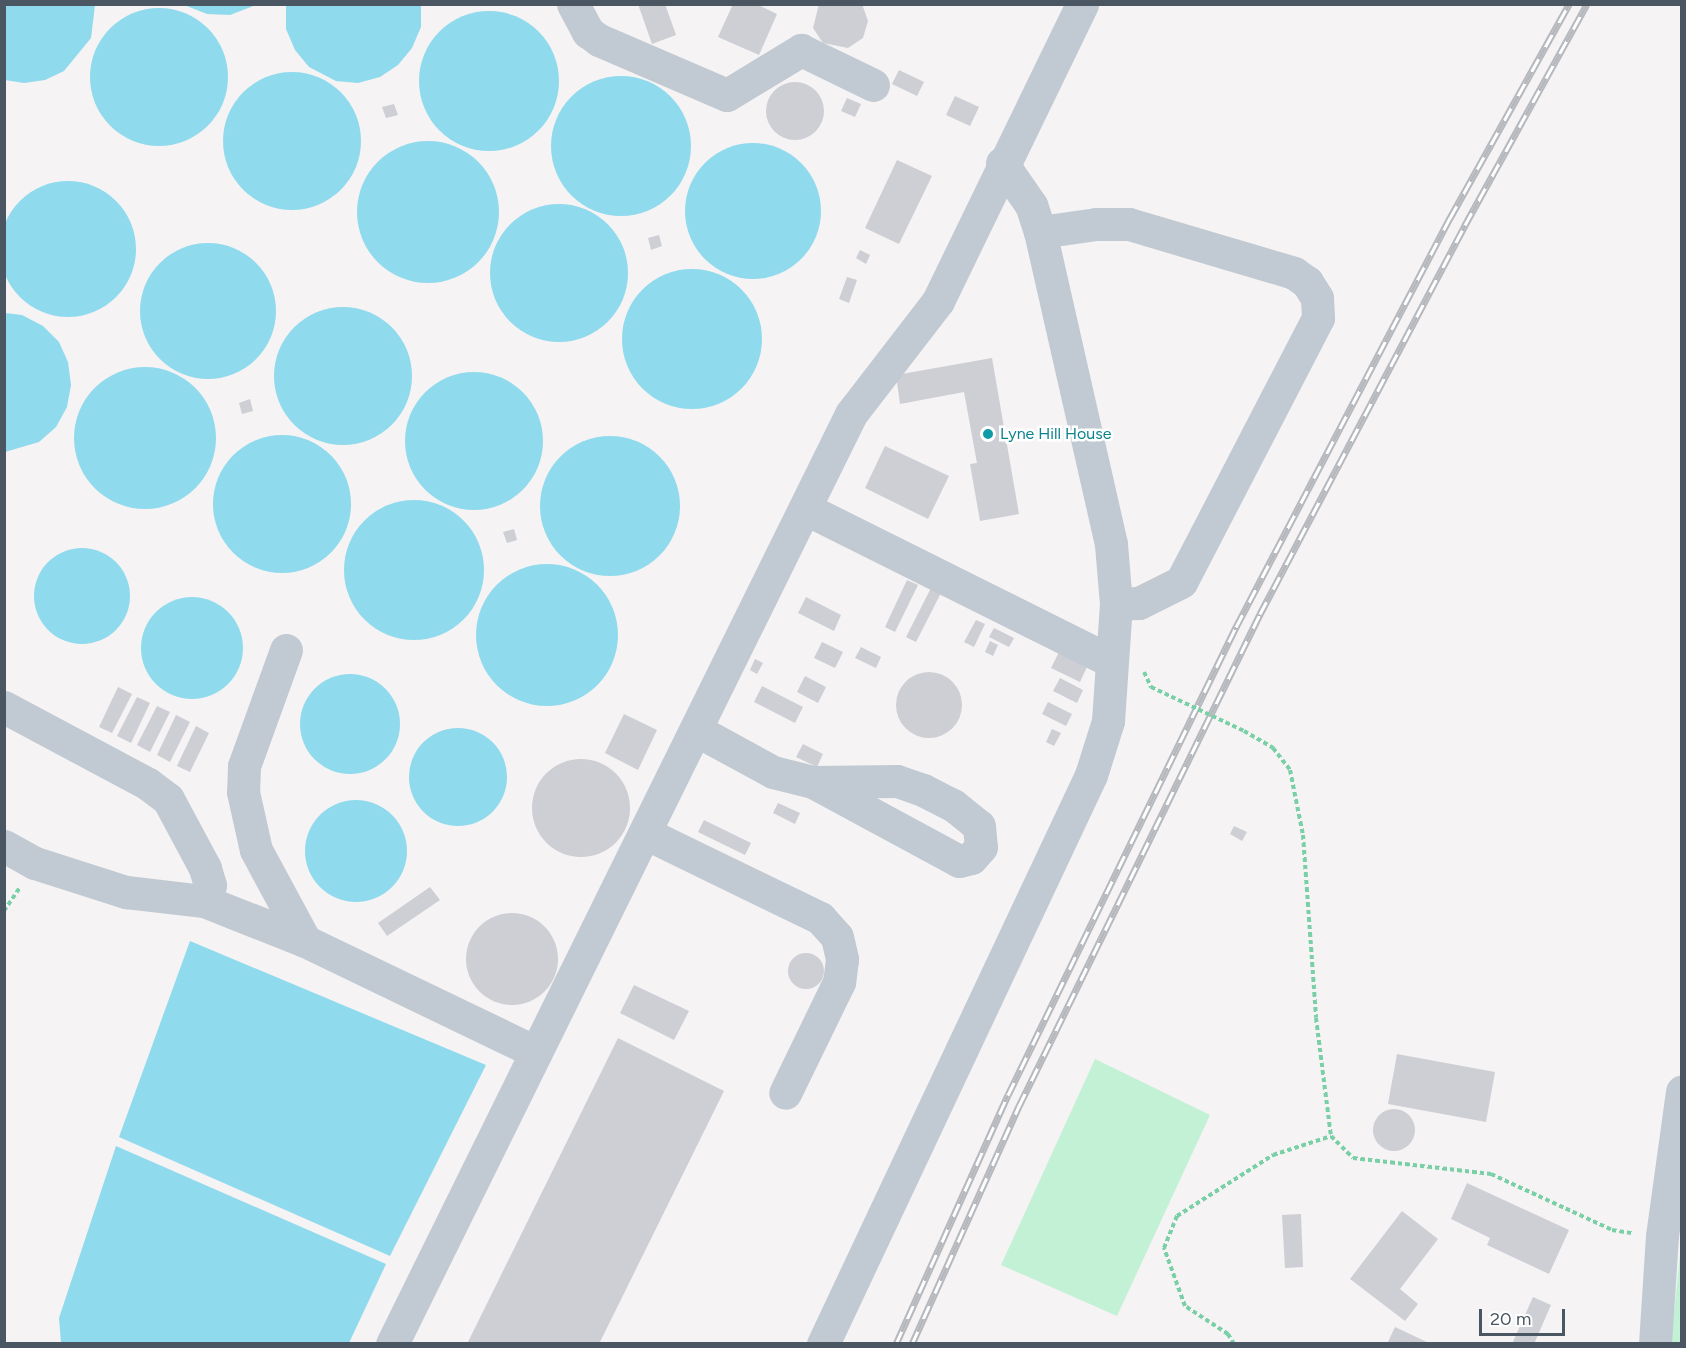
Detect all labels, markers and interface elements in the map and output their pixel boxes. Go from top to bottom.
place label: Lyne Hill House [1000,424,1111,444]
marker: Lyne Hill House [981,427,995,441]
scale bar [1482,1297,1568,1335]
text: 20 m [1490,1308,1531,1330]

